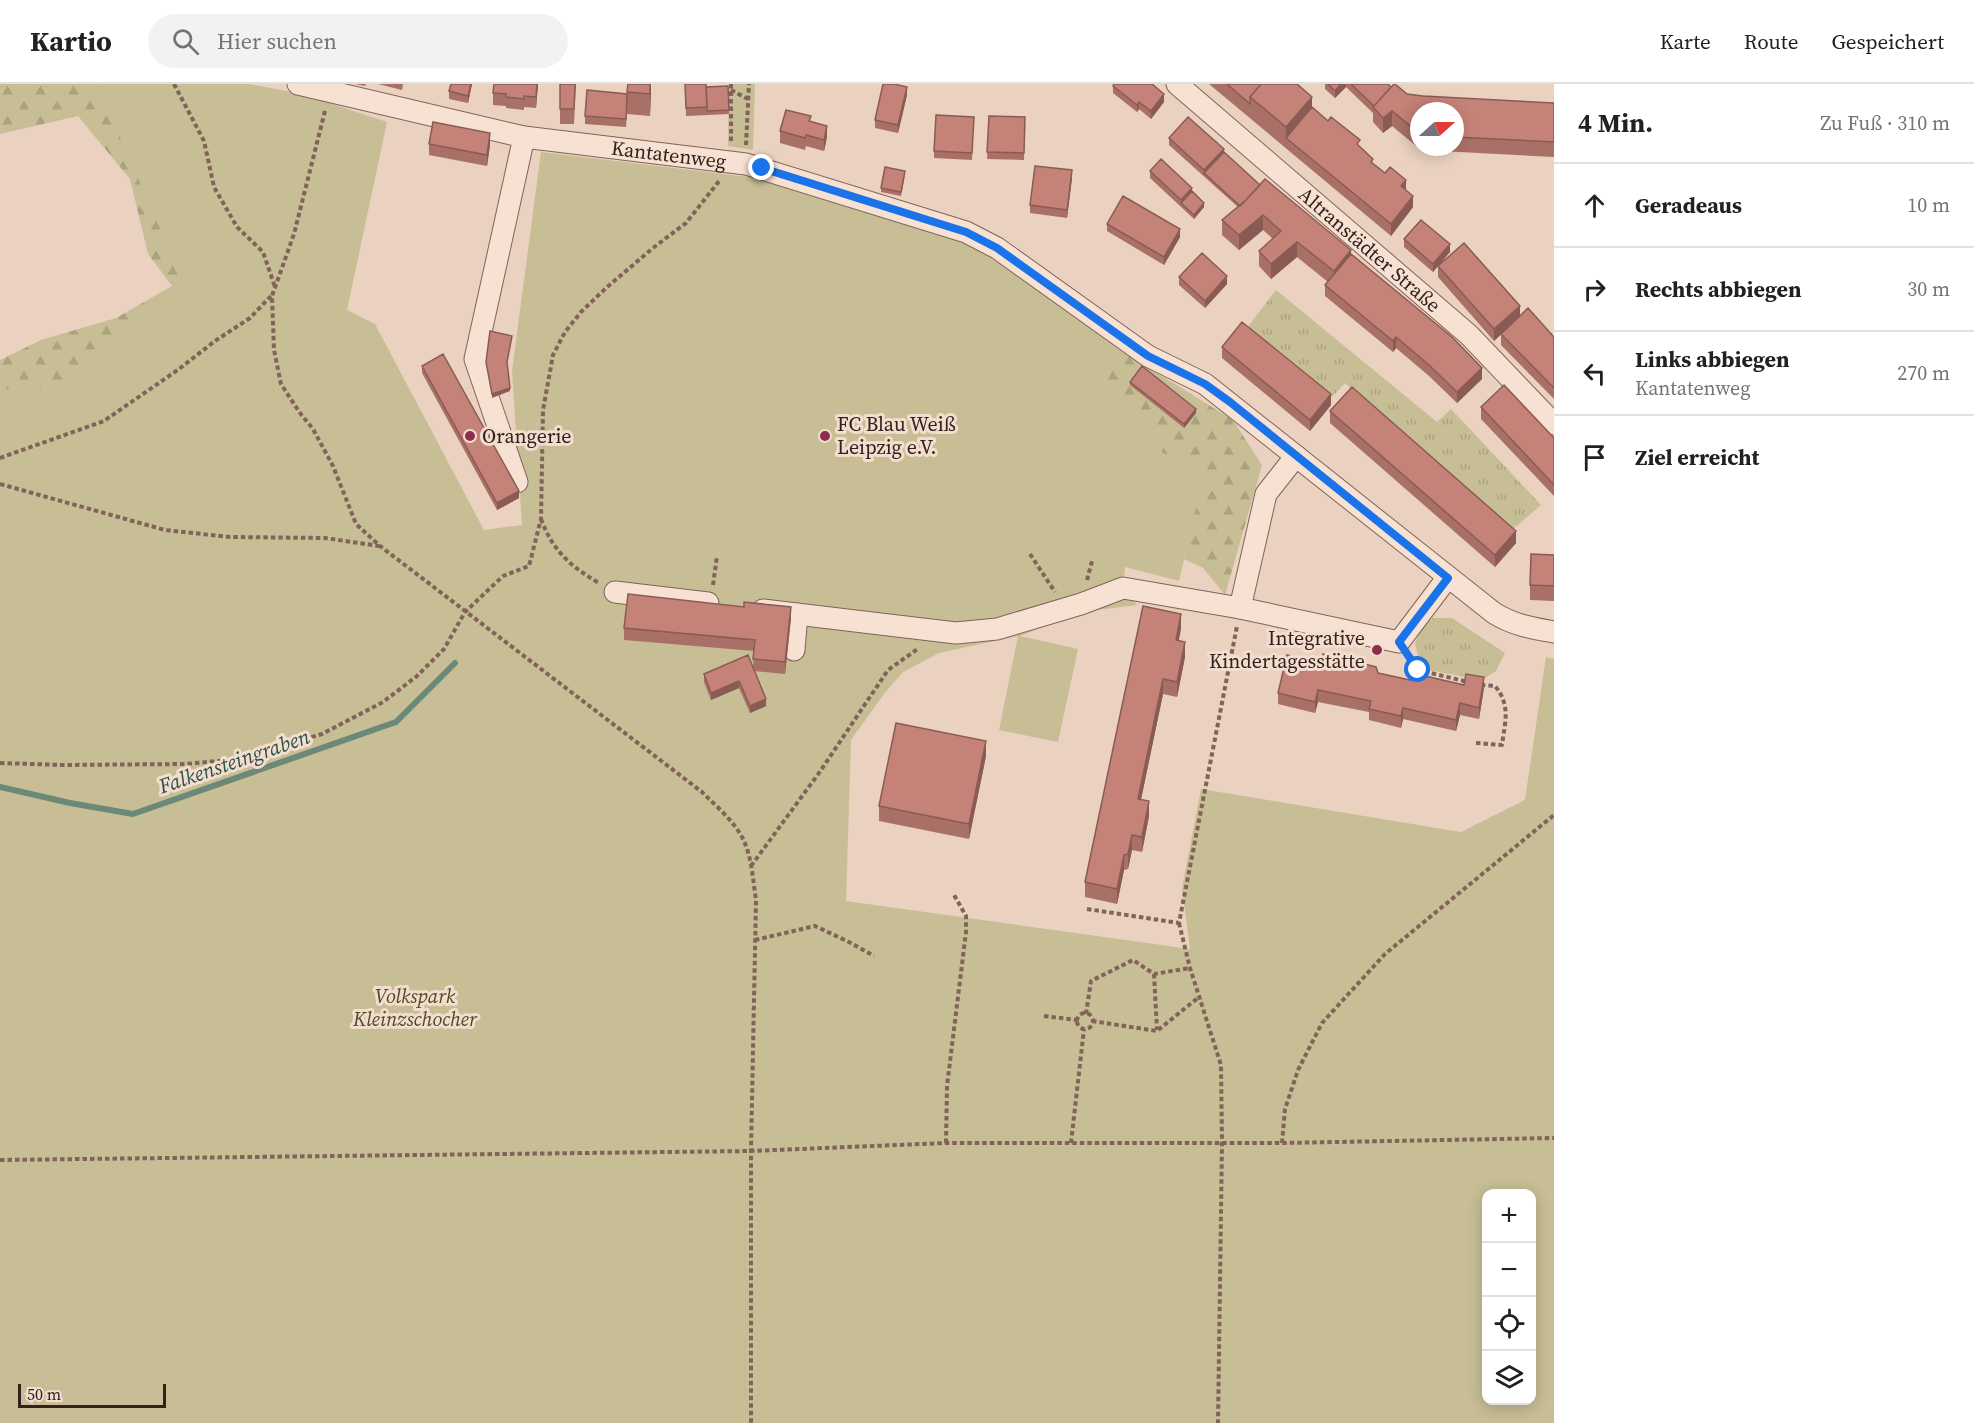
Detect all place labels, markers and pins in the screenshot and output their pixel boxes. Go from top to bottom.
place label: FC Blau Weiß Leipzig e.V. [837,410,956,461]
place label: Orangerie [482,422,572,450]
marker: Orangerie [463,429,477,443]
marker: FC Blau Weiß Leipzig e.V. [818,429,832,443]
place label: Integrative Kindertagesstätte [1209,624,1365,675]
marker: Integrative Kindertagesstätte [1370,643,1384,657]

